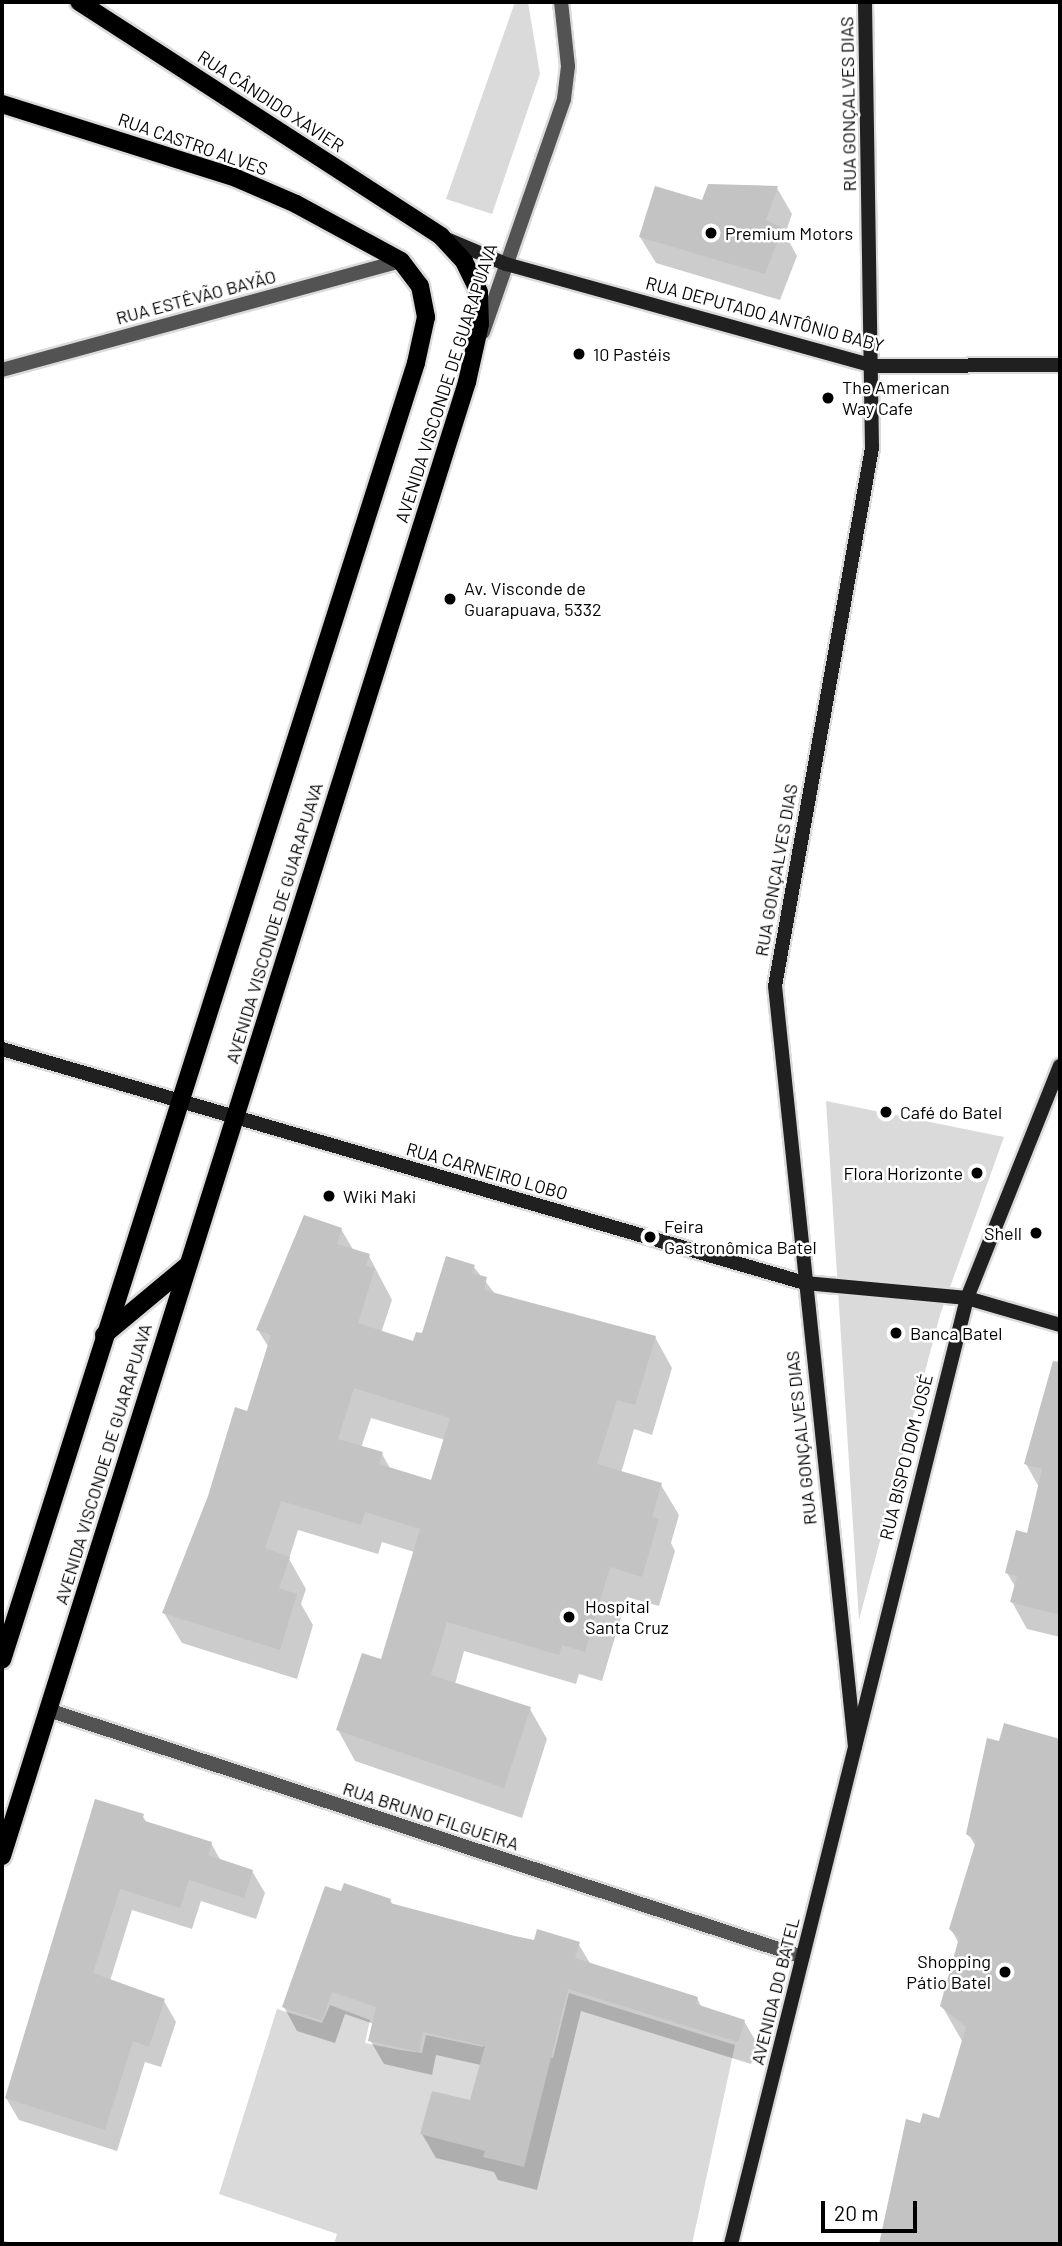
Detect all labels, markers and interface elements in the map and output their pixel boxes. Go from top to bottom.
street label: RUA GONÇALVES DIAS [836,16,860,192]
street label: RUA CÂNDIDO XAVIER [194,46,348,156]
street label: RUA CASTRO ALVES [115,108,271,180]
place label: Premium Motors [725,222,853,244]
marker: Premium Motors [703,225,719,241]
street label: AVENIDA VISCONDE DE GUARAPUAVA [391,241,501,525]
street label: RUA ESTÊVÃO BAYÃO [114,265,278,329]
street label: RUA DEPUTADO ANTÔNIO BABY [644,272,886,356]
place label: 10 Pastéis [593,343,671,365]
marker: 10 Pastéis [571,346,587,362]
place label: The American Way Cafe [842,377,950,420]
marker: The American Way Cafe [820,390,836,406]
place label: Av. Visconde de Guarapuava, 5332 [464,578,602,620]
marker: Av. Visconde de Guarapuava, 5332 [442,591,458,607]
street label: AVENIDA VISCONDE DE GUARAPUAVA [221,780,327,1066]
street label: RUA GONÇALVES DIAS [750,782,802,958]
place label: Café do Batel [900,1101,1002,1123]
marker: Café do Batel [878,1104,894,1120]
street label: RUA CARNEIRO LOBO [404,1138,570,1204]
place label: Flora Horizonte [843,1162,963,1184]
marker: Flora Horizonte [969,1165,985,1181]
place label: Wiki Maki [343,1185,416,1207]
marker: Wiki Maki [321,1188,337,1204]
place label: Feira Gastronômica Batel [664,1216,817,1258]
place label: Shell [984,1222,1022,1244]
marker: Shell [1028,1225,1044,1241]
marker: Feira Gastronômica Batel [642,1229,658,1245]
street label: AVENIDA VISCONDE DE GUARAPUAVA [50,1321,156,1607]
place label: Banca Batel [910,1322,1002,1344]
marker: Banca Batel [888,1325,904,1341]
street label: RUA GONÇALVES DIAS [781,1350,821,1526]
street label: RUA BISPO DOM JOSÉ [875,1372,937,1542]
place label: Hospital Santa Cruz [585,1596,669,1638]
marker: Hospital Santa Cruz [559,1607,579,1627]
street label: RUA BRUNO FILGUEIRA [340,1777,522,1855]
street label: AVENIDA DO BATEL [746,1915,804,2067]
place label: Shopping Pátio Batel [906,1951,991,1994]
marker: Shopping Pátio Batel [997,1964,1013,1980]
scale bar [824,2186,920,2230]
text: 20 m [834,2200,879,2225]

